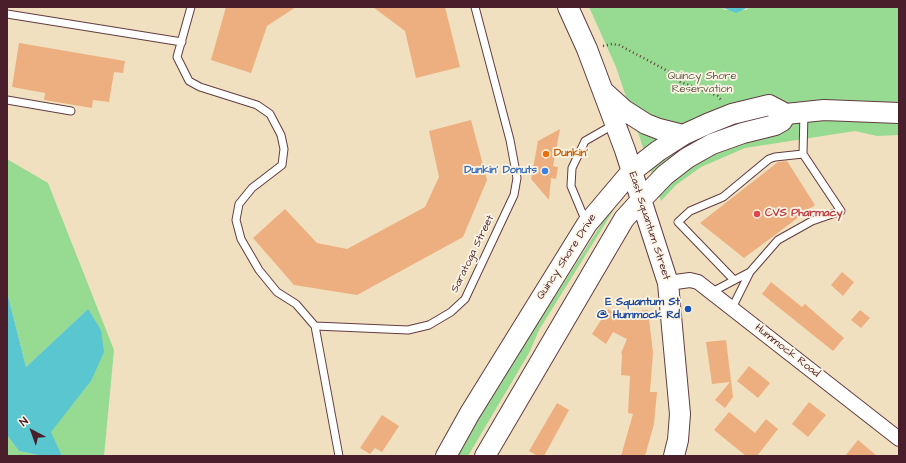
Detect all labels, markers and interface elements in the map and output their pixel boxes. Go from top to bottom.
park label: Quincy Shore Reservation [668,70,736,96]
place label: Dunkin' [554,147,588,161]
marker: Dunkin' [541,149,551,159]
place label: Dunkin' Donuts [464,164,537,178]
marker: Dunkin' Donuts [540,166,550,176]
street label: East Squantum Street [625,170,673,282]
place label: CVS Pharmacy [765,207,842,221]
marker: CVS Pharmacy [752,209,762,219]
street label: Quincy Shore Drive [534,212,600,302]
street label: Saratoga Street [449,213,497,295]
place label: E Squantum St @ Hummock Rd [597,296,680,322]
marker: E Squantum St @ Hummock Rd [683,304,693,314]
street label: Hummock Road [752,321,822,381]
north arrow [12,411,52,451]
text: N [16,414,31,429]

